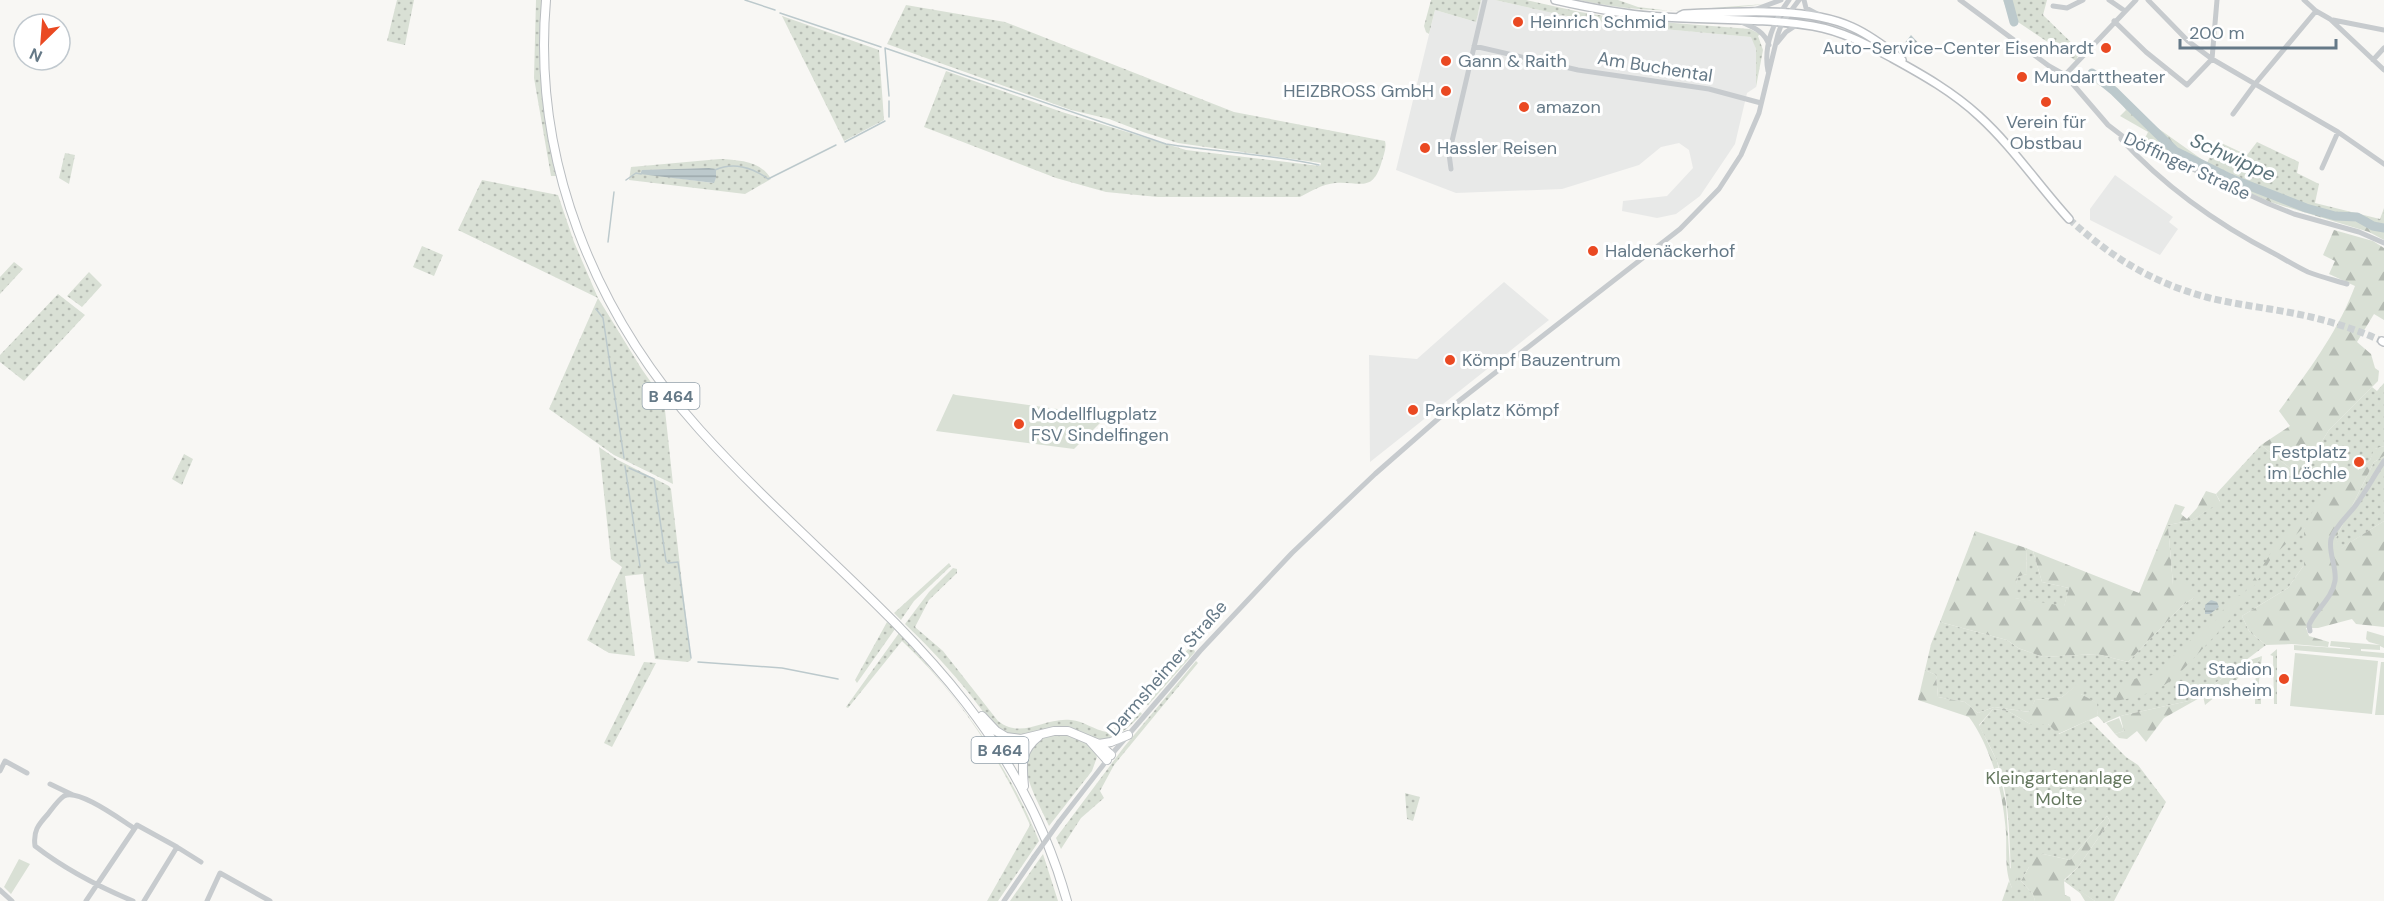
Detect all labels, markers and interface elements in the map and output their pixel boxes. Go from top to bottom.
place label: Heinrich Schmid [1530,10,1666,34]
north arrow [12,12,72,72]
scale bar [2180,12,2336,50]
marker: Heinrich Schmid [1511,15,1525,29]
text: 200 m [2189,21,2245,45]
place label: Auto-Service-Center Eisenhardt [1823,36,2094,60]
marker: Auto-Service-Center Eisenhardt [2099,41,2113,55]
text: N [26,43,46,67]
street label: Am Buchental [1596,46,1714,88]
place label: Gann & Raith [1458,49,1567,73]
marker: Gann & Raith [1439,54,1453,68]
place label: Mundarttheater [2034,65,2166,89]
marker: Mundarttheater [2015,70,2029,84]
place label: HEIZBROSS GmbH [1283,79,1434,103]
marker: HEIZBROSS GmbH [1439,84,1453,98]
place label: amazon [1536,95,1601,119]
marker: Verein für Obstbau [2039,95,2053,109]
marker: amazon [1517,100,1531,114]
place label: Verein für Obstbau [2006,110,2086,155]
street label: Döffinger Straße [2120,126,2254,206]
water label: Schwippe [2186,127,2280,187]
place label: Hassler Reisen [1437,136,1557,160]
marker: Hassler Reisen [1418,141,1432,155]
place label: Haldenäckerhof [1605,239,1735,263]
marker: Haldenäckerhof [1586,244,1600,258]
place label: Kömpf Bauzentrum [1462,348,1621,372]
marker: Kömpf Bauzentrum [1443,353,1457,367]
road number: B 464 [642,383,700,409]
place label: Parkplatz Kömpf [1425,398,1559,422]
place label: Modellflugplatz FSV Sindelfingen [1031,402,1169,447]
marker: Parkplatz Kömpf [1406,403,1420,417]
marker: Modellflugplatz FSV Sindelfingen [1012,417,1026,431]
place label: Festplatz im Löchle [2267,440,2347,485]
marker: Festplatz im Löchle [2352,455,2366,469]
street label: Darmsheimer Straße [1101,595,1233,741]
place label: Stadion Darmsheim [2177,657,2272,702]
marker: Stadion Darmsheim [2277,672,2291,686]
road number: B 464 [972,737,1028,763]
park label: Kleingartenanlage Molte [1985,766,2133,811]

